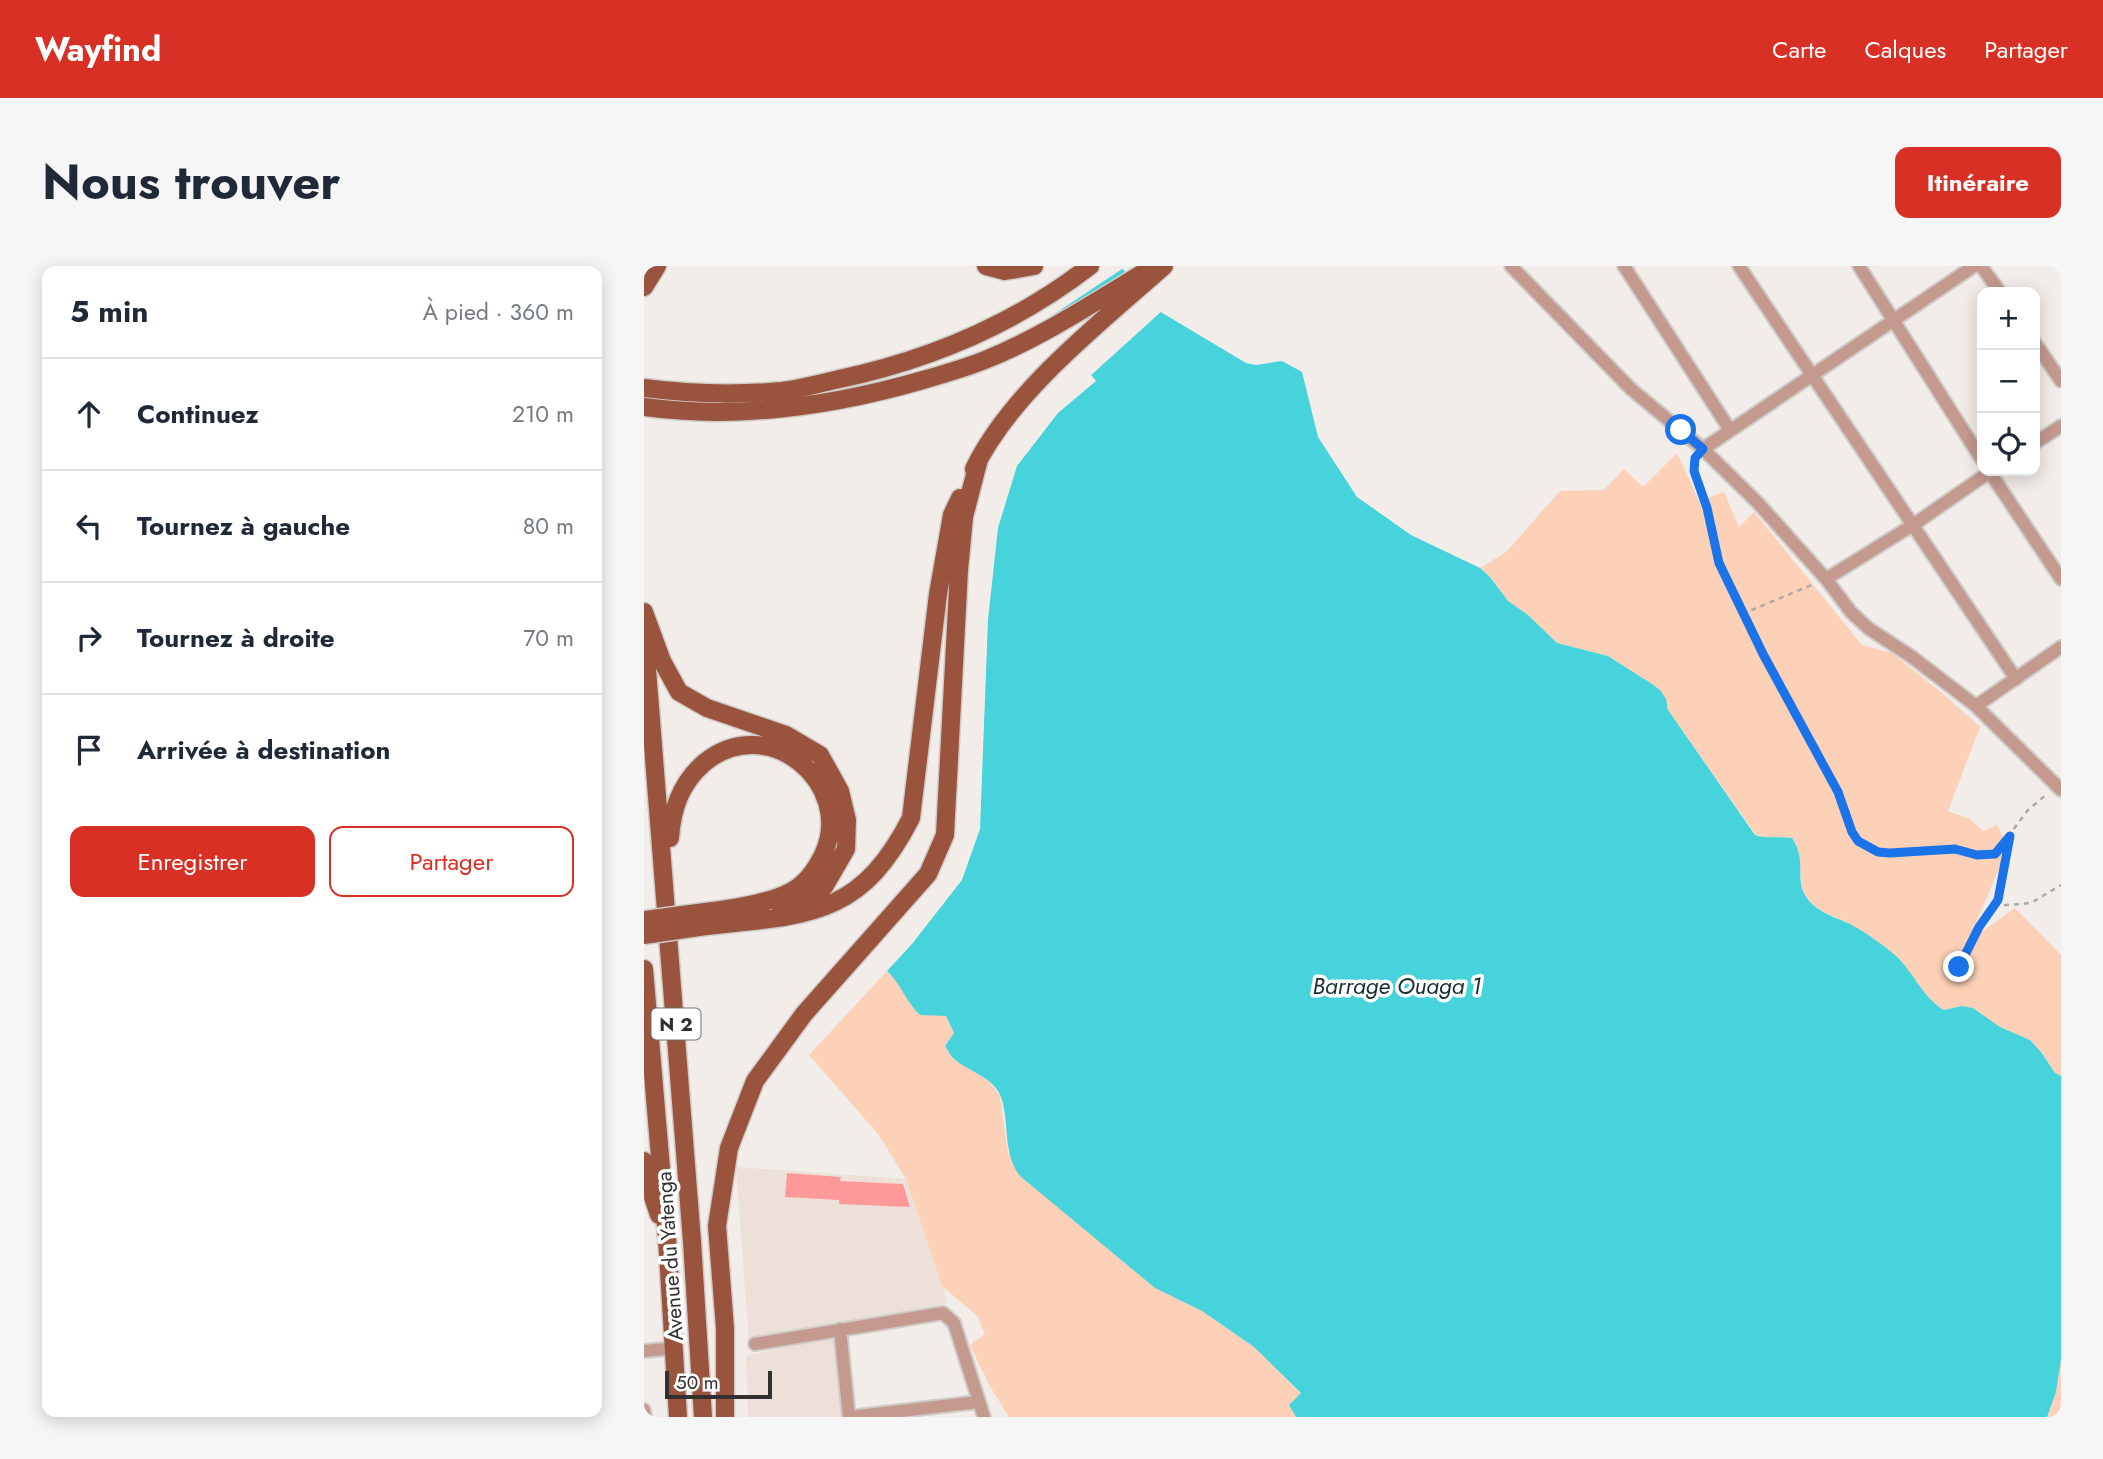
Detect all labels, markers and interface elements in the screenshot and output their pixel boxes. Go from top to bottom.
text: Wayfind [35,26,161,73]
text: Carte [1772,32,1826,67]
text: Calques [1864,32,1946,67]
text: Partager [1984,32,2068,67]
text: Nous trouver [42,147,340,217]
button: Itinéraire [1895,147,2061,218]
map controls [1977,287,2040,476]
button: + [1977,287,2040,350]
text: 5 min [70,290,148,333]
text: À pied · 360 m [423,295,574,329]
button: − [1977,350,2040,413]
icon: ahead [70,395,108,433]
text: Continuez [137,395,259,433]
text: 210 m [512,397,574,431]
button: locate [1977,413,2040,476]
route start [1665,414,1696,445]
icon: left [70,507,108,545]
text: Tournez à gauche [137,507,350,545]
text: 80 m [523,509,574,543]
icon: right [70,619,108,657]
text: Tournez à droite [137,619,335,657]
text: 70 m [523,621,574,655]
icon: arrive [70,731,108,769]
text: Arrivée à destination [137,731,390,769]
button: Enregistrer [70,826,315,897]
button: Partager [329,826,574,897]
route end [1943,951,1974,982]
water label: Barrage Ouaga 1 [1313,969,1481,1003]
road number: N 2 [651,1009,700,1040]
street label: Avenue du Yatenga [649,1170,691,1342]
scale bar [665,1368,772,1400]
text: 50 m [676,1369,719,1396]

